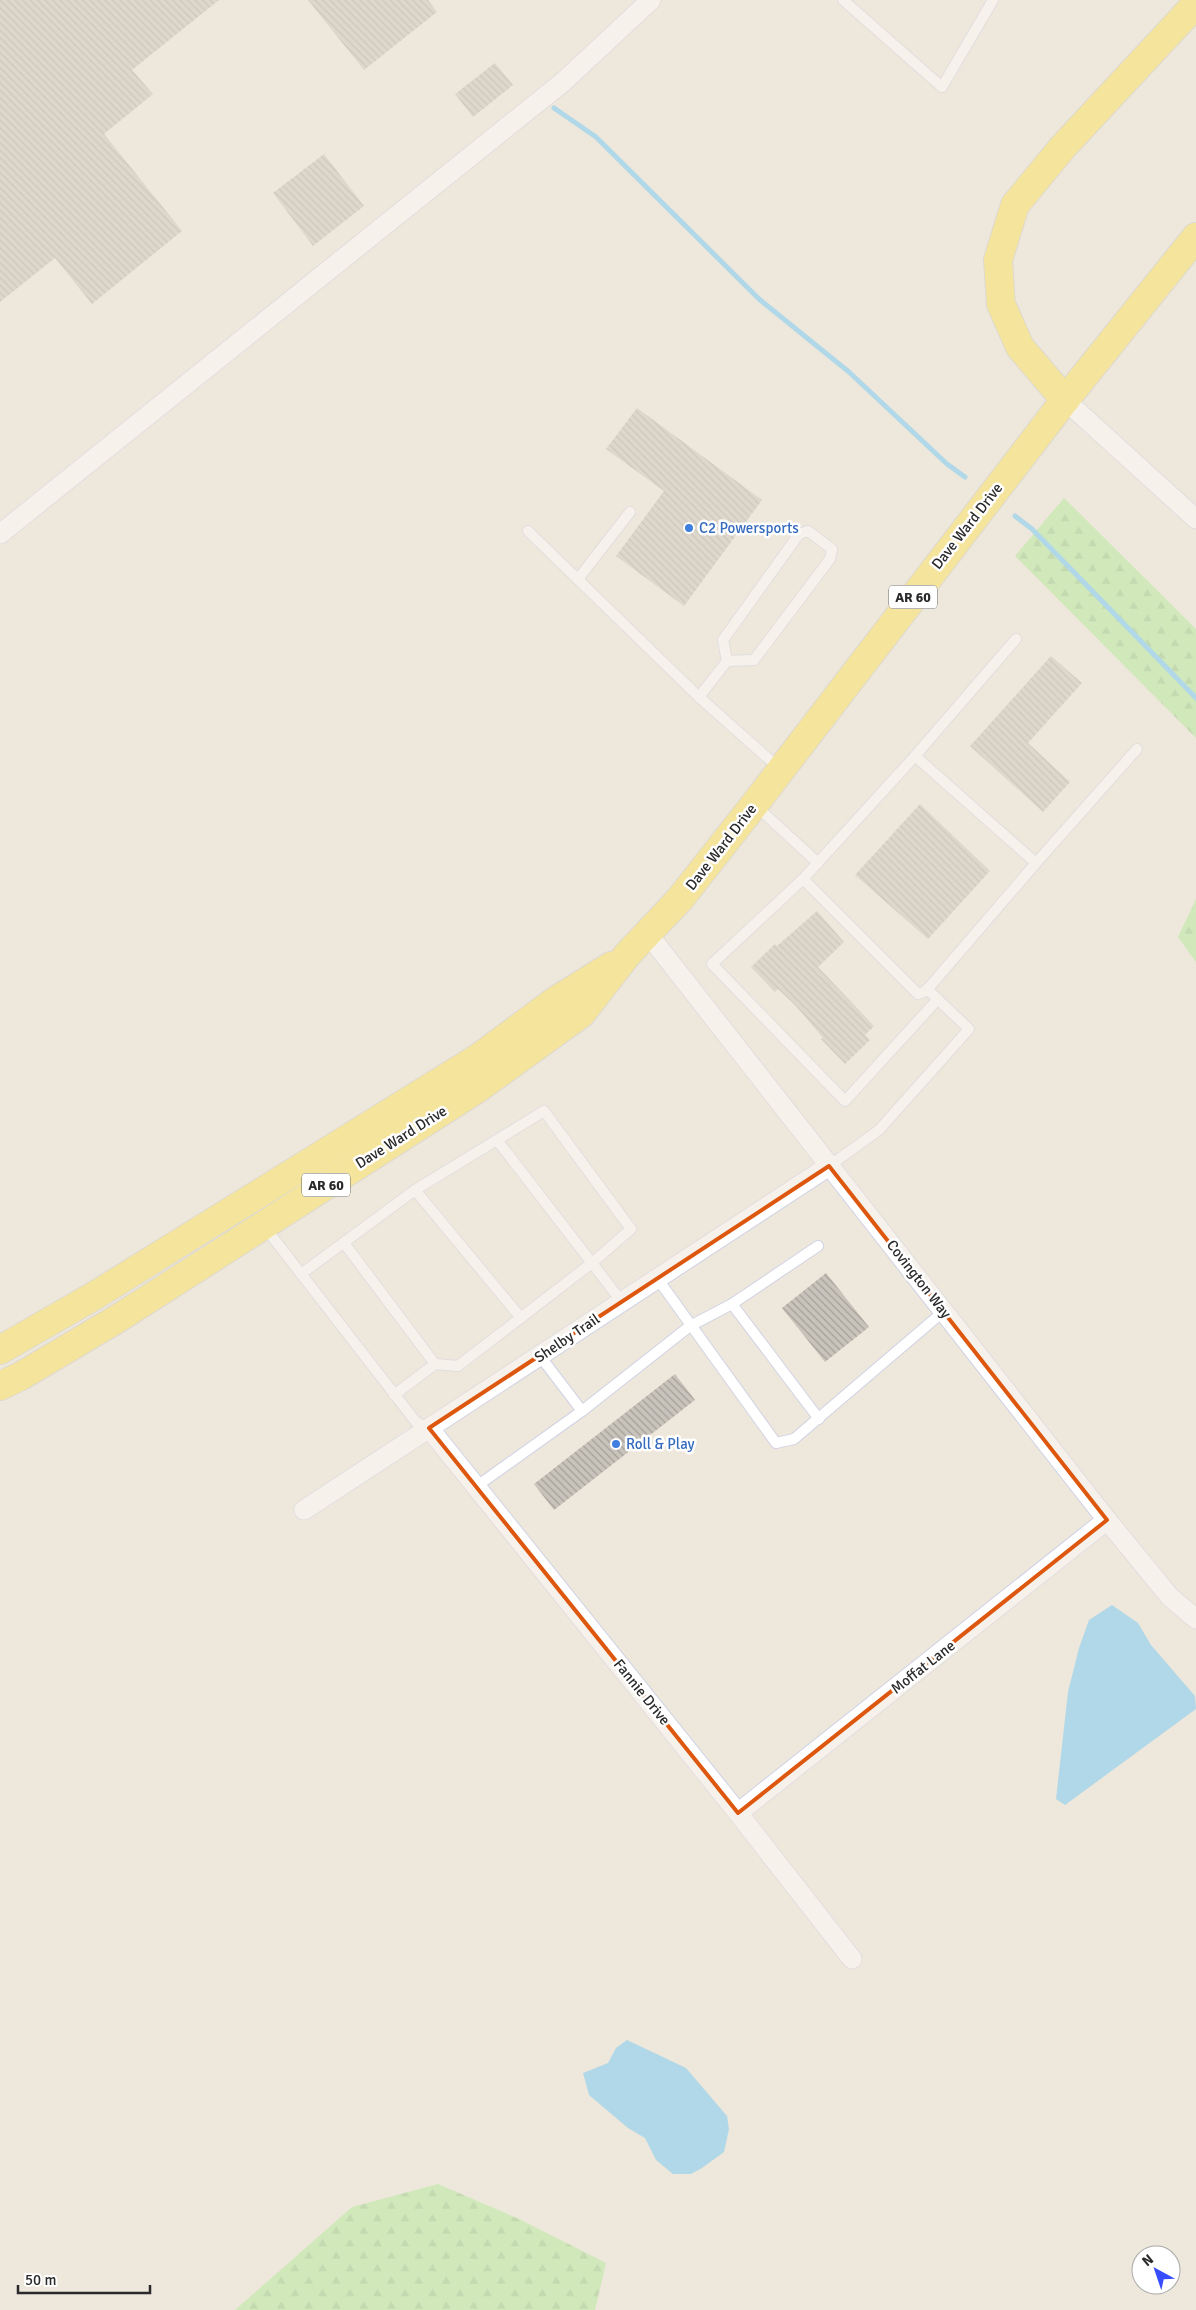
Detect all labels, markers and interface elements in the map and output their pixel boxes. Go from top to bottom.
street label: Dave Ward Drive [928,479,1006,573]
place label: C2 Powersports [699,519,799,537]
marker: C2 Powersports [683,522,695,534]
road number: AR 60 [889,586,937,608]
street label: Dave Ward Drive [682,800,760,894]
street label: Dave Ward Drive [352,1102,450,1172]
road number: AR 60 [302,1174,350,1196]
street label: Covington Way [883,1236,955,1322]
street label: Shelby Trail [531,1310,603,1366]
place label: Roll & Play [626,1435,695,1453]
marker: Roll & Play [610,1438,622,1450]
street label: Moffat Lane [887,1636,959,1698]
street label: Fannie Drive [610,1655,674,1729]
north arrow [1131,2245,1181,2295]
text: N [1139,2251,1157,2270]
scale bar [18,2262,150,2294]
text: 50 m [25,2271,56,2289]

